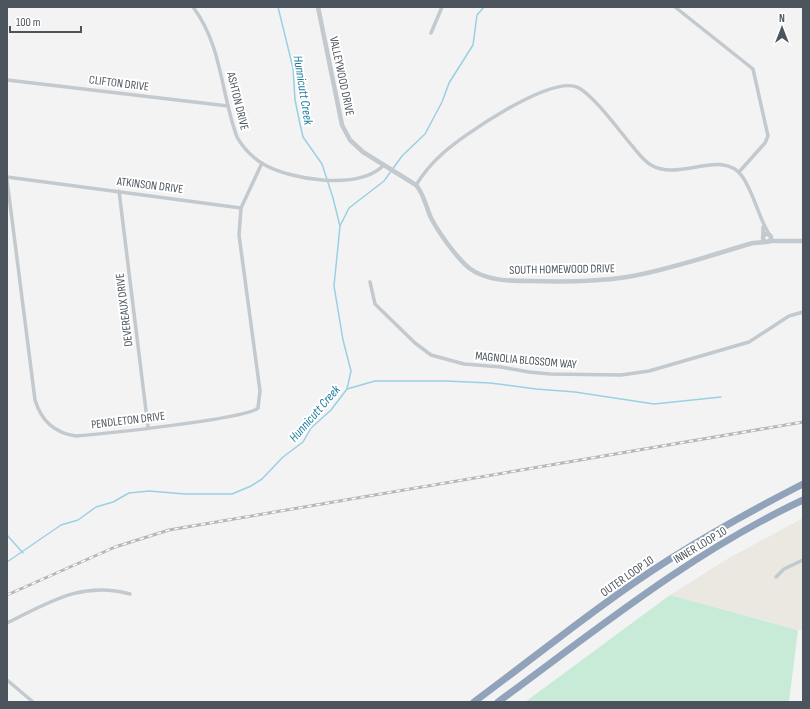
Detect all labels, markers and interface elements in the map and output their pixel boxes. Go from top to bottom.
scale bar [10,8,81,34]
north arrow [762,8,802,48]
text: N [779,12,785,25]
text: 100 m [16,15,41,30]
street label: VALLEYWOOD DRIVE [326,35,357,117]
water label: Hunnicutt Creek [290,54,317,127]
street label: ASHTON DRIVE [223,70,252,132]
street label: CLIFTON DRIVE [88,72,150,95]
street label: ATKINSON DRIVE [115,174,184,197]
street label: SOUTH HOMEWOOD DRIVE [509,261,615,278]
street label: DEVEREAUX DRIVE [113,272,136,347]
street label: MAGNOLIA BLOSSOM WAY [475,349,577,372]
water label: Hunnicutt Creek [286,381,344,445]
street label: PENDLETON DRIVE [90,409,166,432]
street label: INNER LOOP 10 [671,524,730,567]
street label: OUTER LOOP 10 [598,553,657,600]

